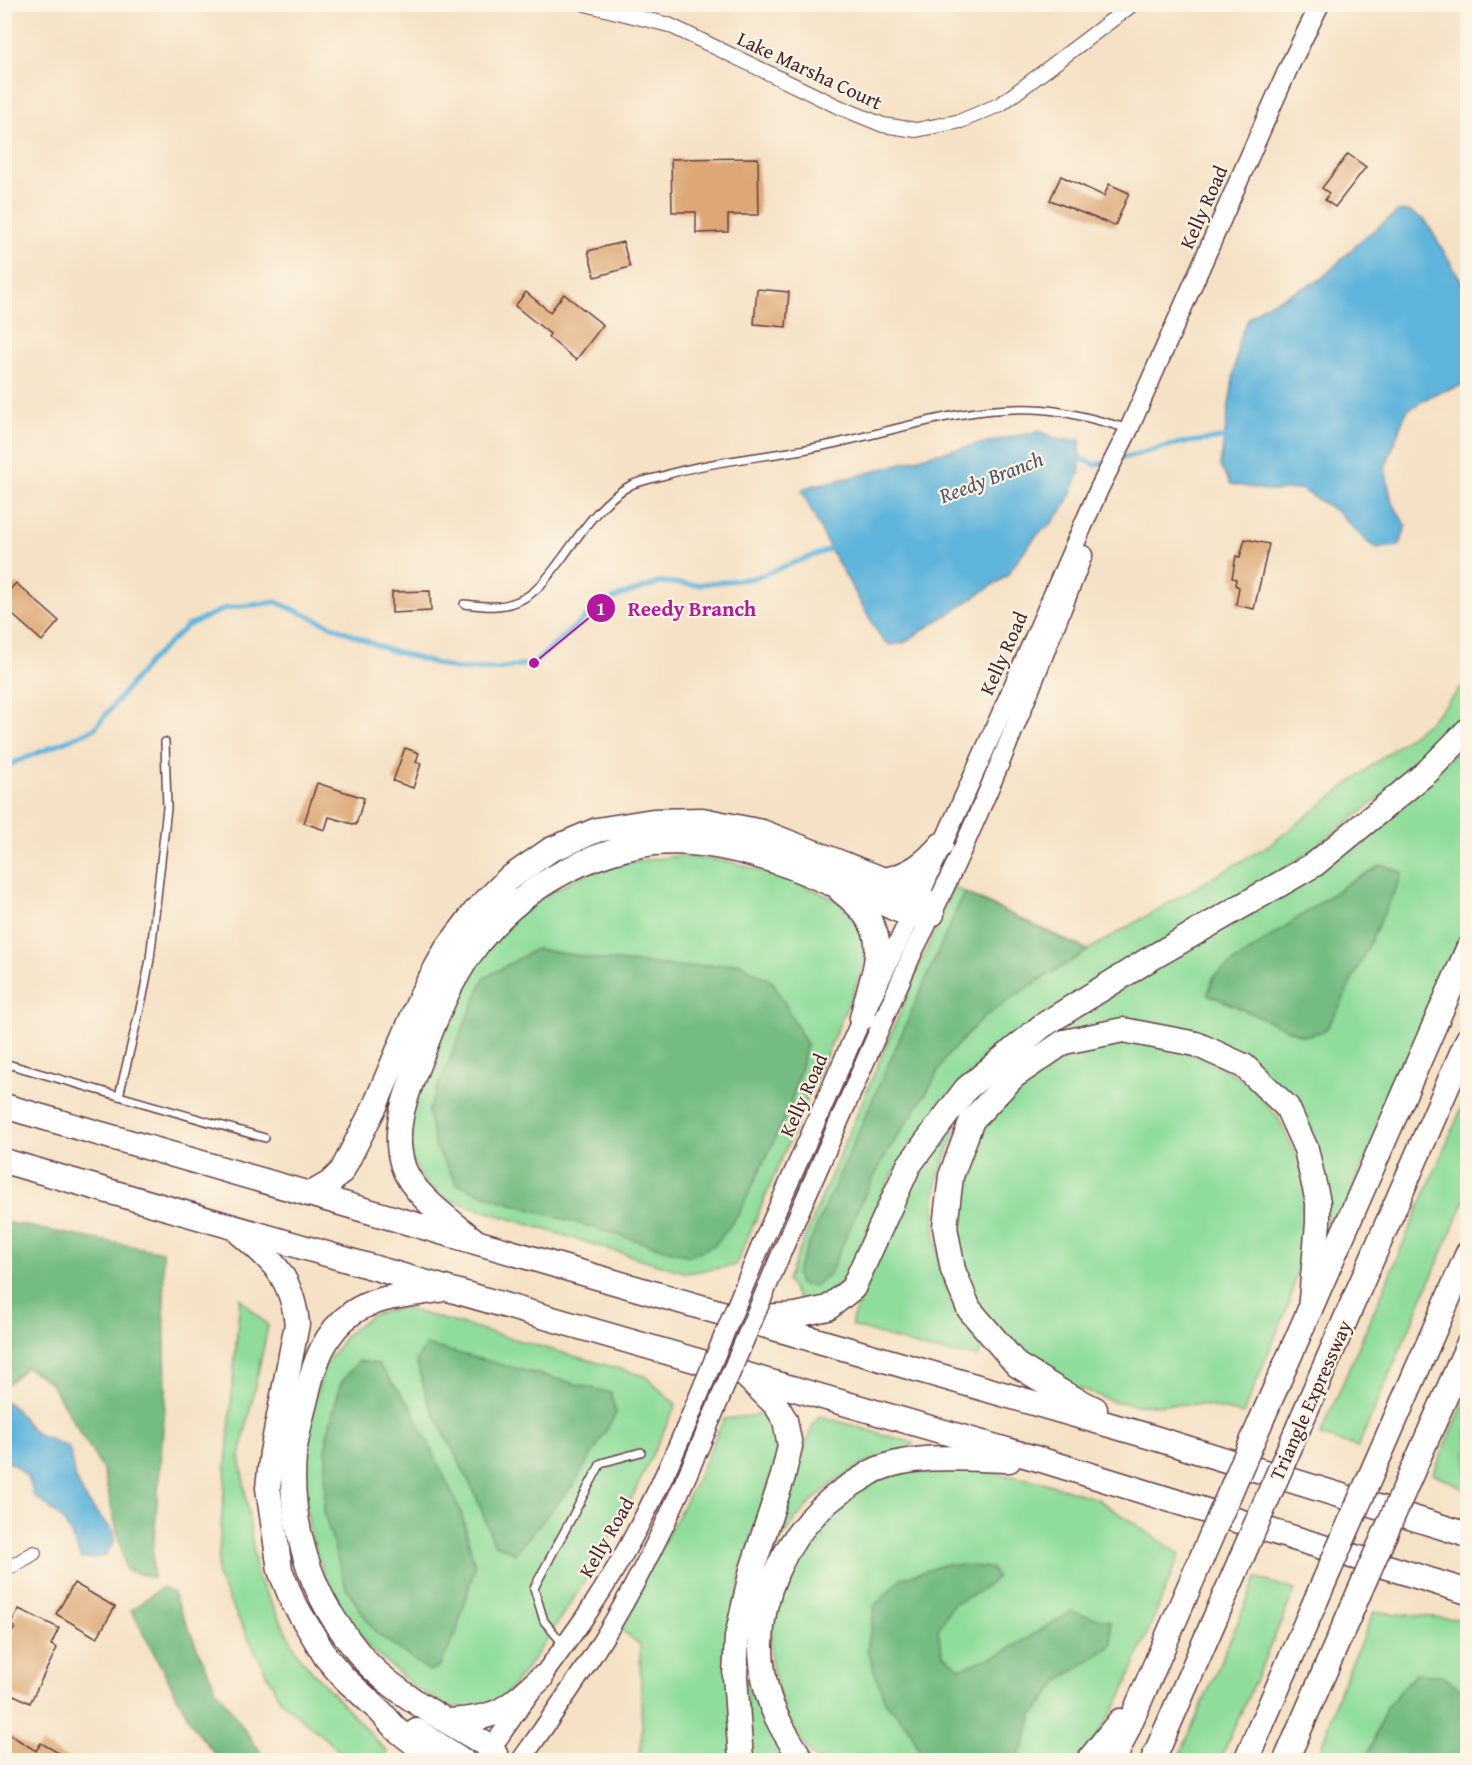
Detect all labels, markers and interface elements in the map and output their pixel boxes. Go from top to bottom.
street label: Lake Marsha Court [733,24,887,116]
street label: Kelly Road [1172,160,1234,253]
water label: Reedy Branch [934,443,1048,511]
callout: Reedy Branch [586,589,768,628]
text: Reedy Branch [628,593,757,624]
text: 1 [596,595,606,622]
street label: Kelly Road [972,606,1034,699]
street label: Kelly Road [772,1048,834,1141]
street label: Triangle Expressway [1262,1315,1358,1485]
street label: Kelly Road [571,1491,641,1583]

